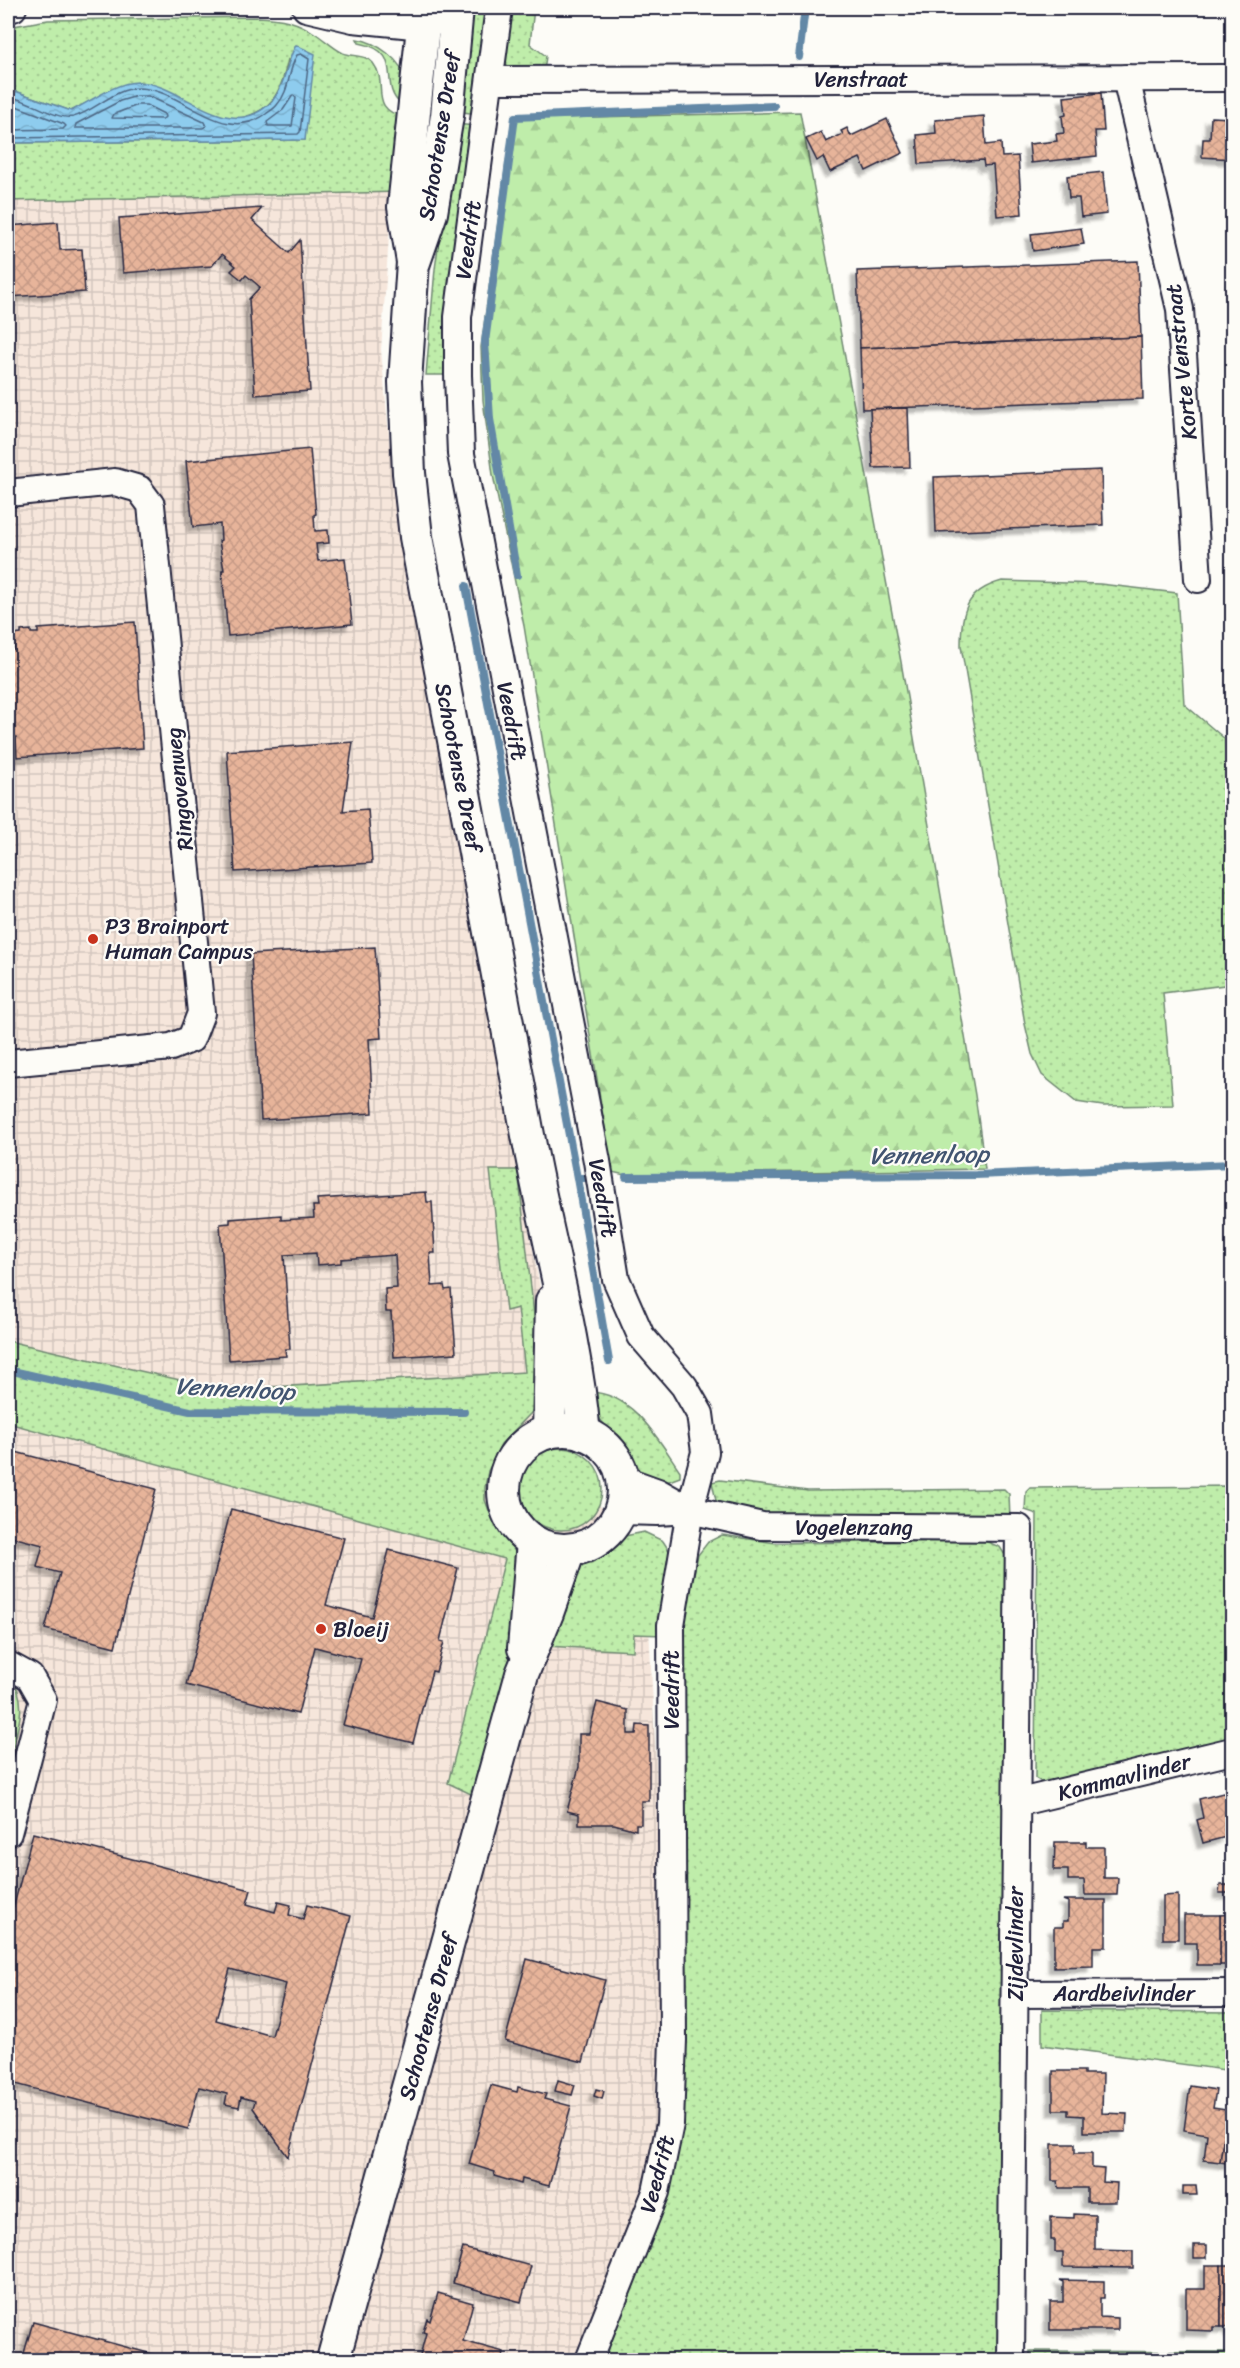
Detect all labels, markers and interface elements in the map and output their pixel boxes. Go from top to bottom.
street label: Schootense Dreef [406,45,472,223]
street label: Venstraat [814,60,908,99]
street label: Veedrift [443,198,493,282]
street label: Korte Venstraat [1153,282,1209,442]
street label: Veedrift [485,678,539,764]
street label: Schootense Dreef [424,679,495,858]
street label: Ringovenweg [153,725,205,853]
place label: P3 Brainport Human Campus [105,907,254,971]
marker: P3 Brainport Human Campus [86,932,100,946]
water label: Vennenloop [869,1133,991,1177]
street label: Veedrift [577,1156,629,1241]
water label: Vennenloop [174,1365,298,1413]
street label: Vogelenzang [795,1508,913,1547]
place label: Bloeij [333,1610,390,1649]
marker: Bloeij [314,1622,328,1636]
street label: Veedrift [652,1650,691,1730]
street label: Kommavlinder [1053,1741,1196,1812]
street label: Zijdevlinder [996,1885,1035,2001]
street label: Schootense Dreef [387,1926,470,2105]
street label: Aardbeivlinder [1052,1974,1197,2013]
street label: Veedrift [628,2130,686,2217]

